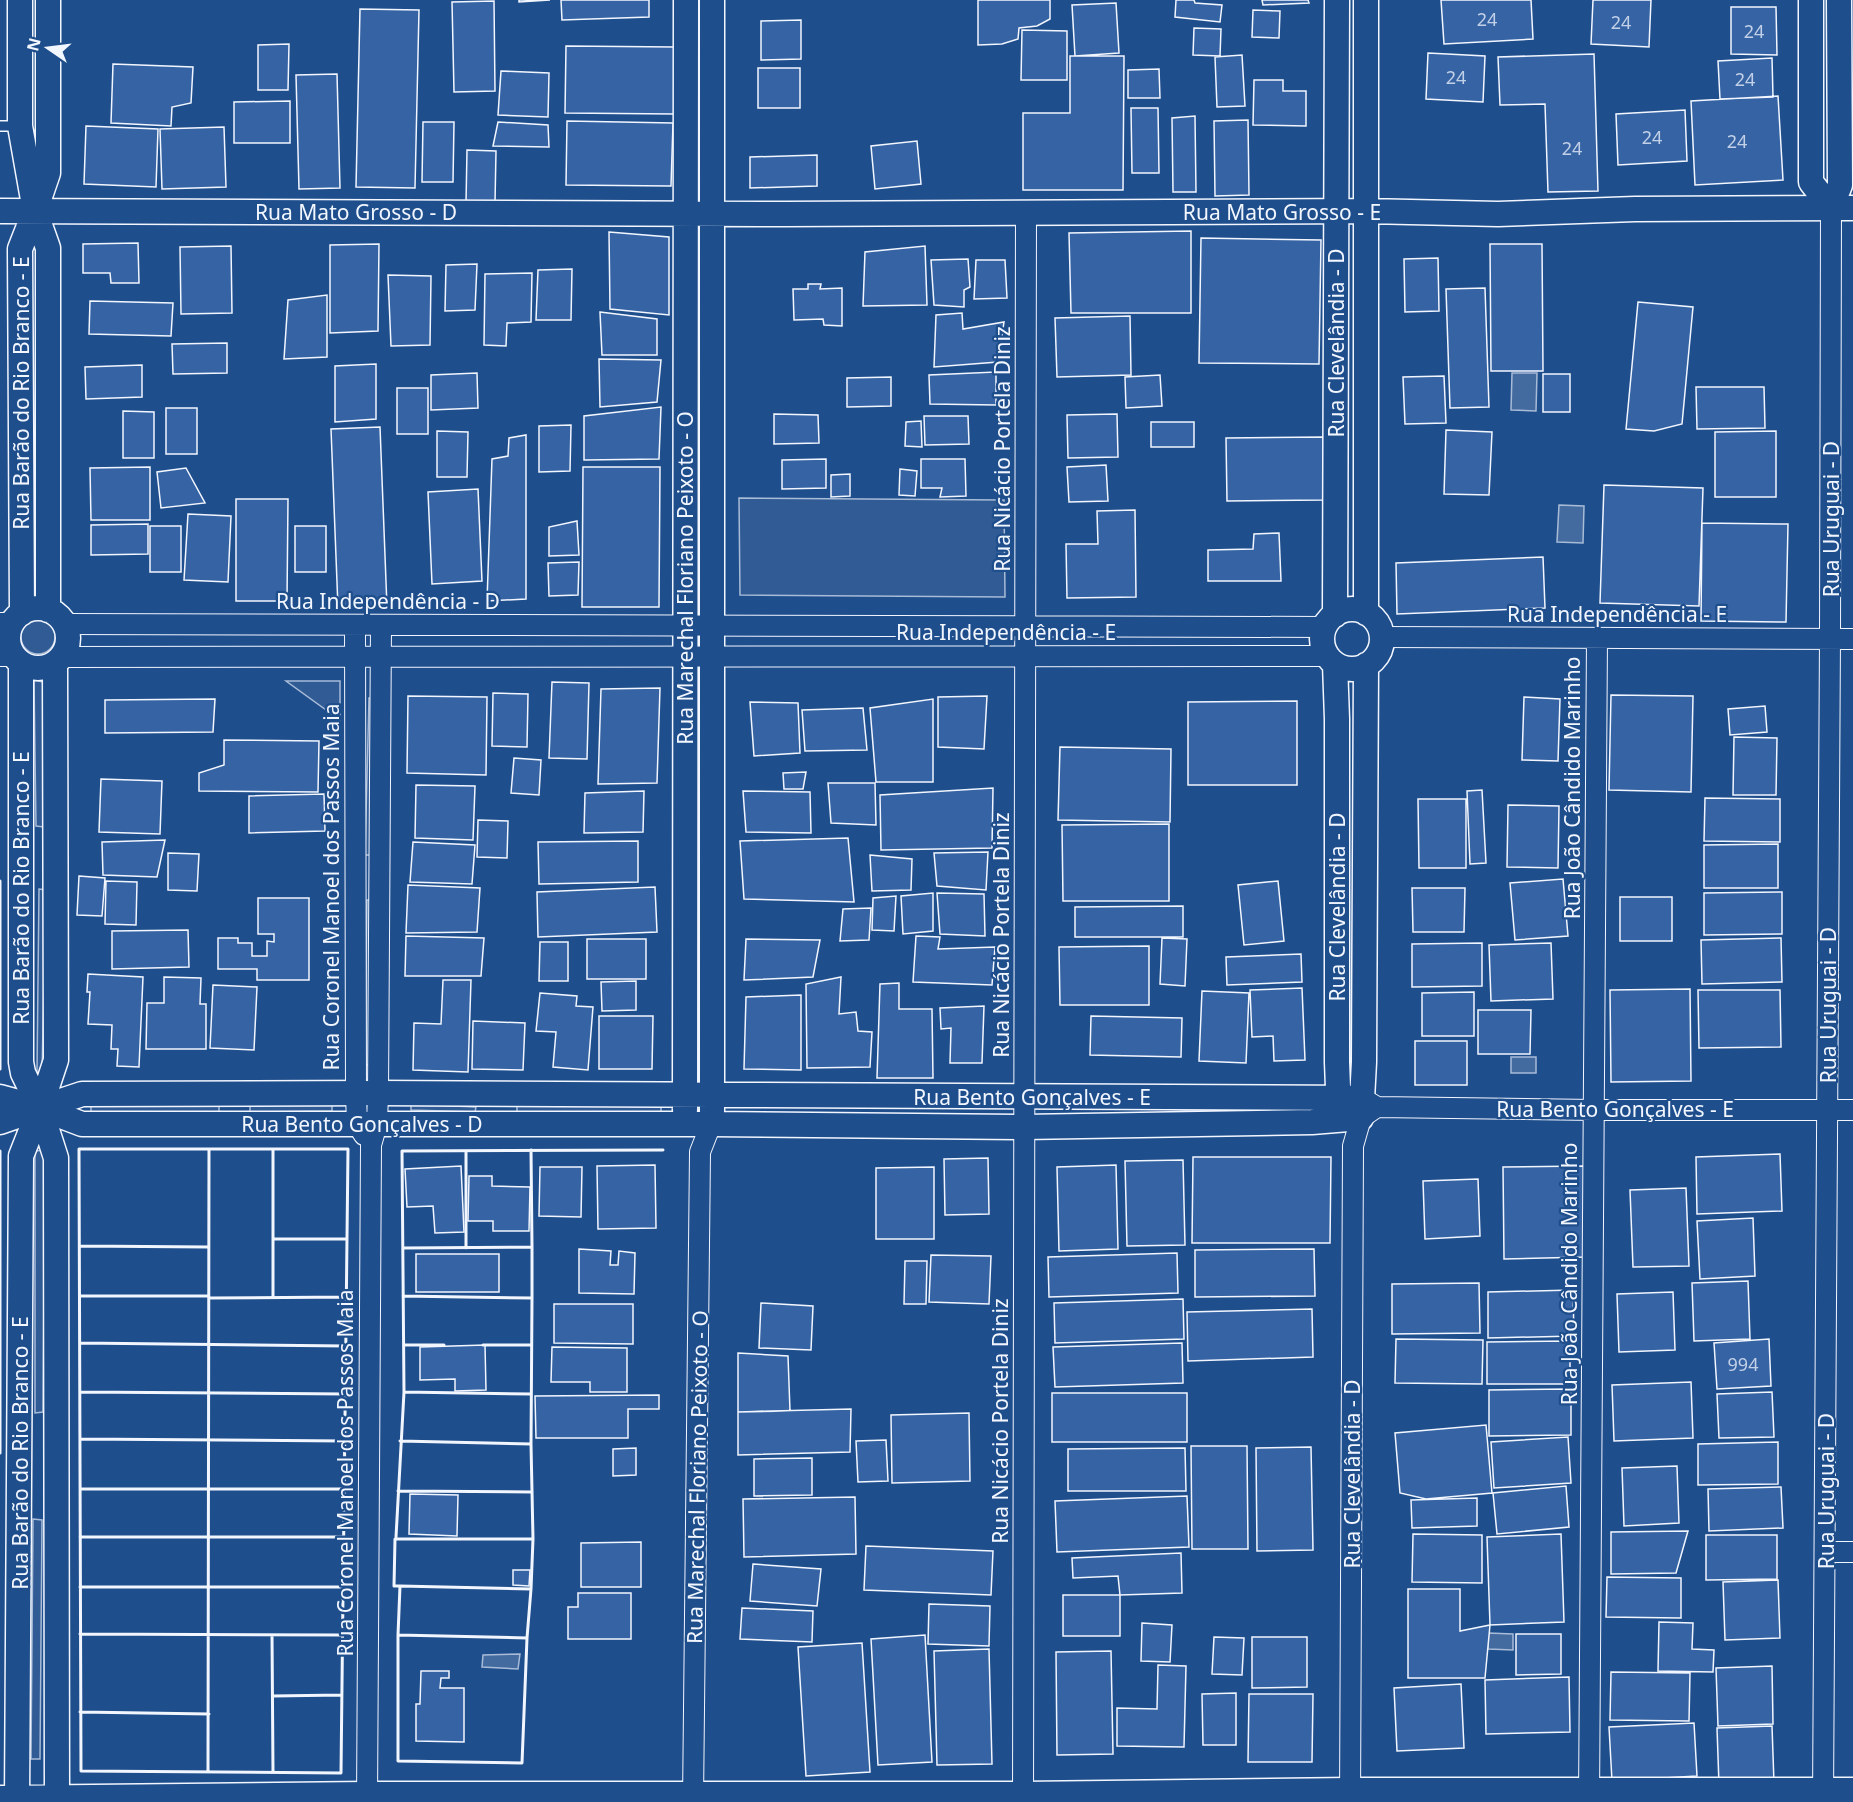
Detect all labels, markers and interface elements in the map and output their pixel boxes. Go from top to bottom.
house number: 24 [1477,7,1497,31]
house number: 24 [1611,10,1631,34]
north arrow [18,18,78,78]
house number: 24 [1744,19,1764,43]
text: N [21,35,46,53]
house number: 24 [1446,65,1466,89]
house number: 24 [1735,67,1755,91]
house number: 24 [1642,125,1662,149]
house number: 24 [1727,129,1747,153]
house number: 24 [1562,136,1582,160]
street label: Rua Mato Grosso - D [255,198,457,226]
street label: Rua Mato Grosso - E [1183,198,1381,226]
street label: Rua Clevelândia - D [1322,248,1350,438]
street label: Rua Barão do Rio Branco - E [7,256,35,530]
street label: Rua Nicácio Portela Diniz [988,326,1016,572]
street label: Rua Marechal Floriano Peixoto - O [671,411,699,745]
street label: Rua Uruguai - D [1817,441,1845,597]
street label: Rua Independência - D [276,587,500,615]
street label: Rua Independência - E [1507,600,1727,628]
street label: Rua Independência - E [896,618,1116,646]
street label: Rua João Cândido Marinho [1558,657,1586,919]
street label: Rua Coronel Manoel dos Passos Maia [317,703,345,1071]
street label: Rua Barão do Rio Branco - E [7,751,35,1025]
street label: Rua Nicácio Portela Diniz [987,812,1015,1058]
street label: Rua Clevelândia - D [1323,812,1351,1002]
street label: Rua Uruguai - D [1814,927,1842,1083]
street label: Rua Bento Gonçalves - E [913,1083,1151,1111]
street label: Rua Bento Gonçalves - E [1496,1095,1734,1123]
street label: Rua Bento Gonçalves - D [241,1110,483,1138]
street label: Rua João Cândido Marinho [1555,1143,1583,1405]
street label: Rua Coronel Manoel dos Passos Maia [331,1289,359,1657]
street label: Rua Nicácio Portela Diniz [986,1298,1014,1544]
street label: Rua Marechal Floriano Peixoto - O [680,1310,714,1644]
street label: Rua Barão do Rio Branco - E [6,1316,34,1590]
house number: 994 [1728,1352,1758,1376]
street label: Rua Clevelândia - D [1338,1379,1366,1569]
street label: Rua Uruguai - D [1812,1413,1840,1569]

